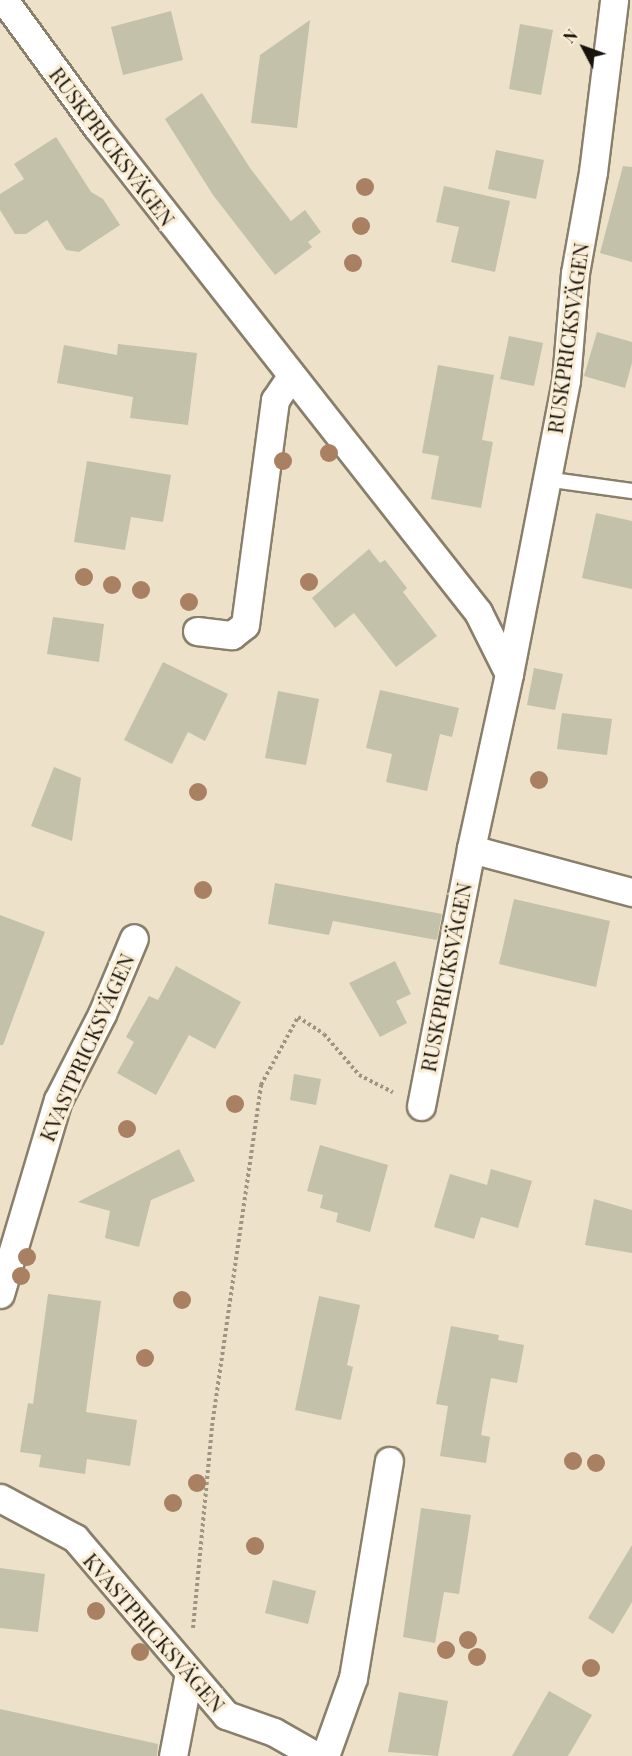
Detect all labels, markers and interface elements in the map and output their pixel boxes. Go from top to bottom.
north arrow [554,18,614,78]
text: N [558,25,582,47]
street label: RUSKPRICKSVÄGEN [45,62,181,230]
street label: RUSKPRICKSVÄGEN [541,241,593,435]
street label: RUSKPRICKSVÄGEN [414,880,476,1074]
street label: KVASTPRICKSVÄGEN [33,949,139,1145]
street label: KVASTPRICKSVÄGEN [79,1547,231,1717]

